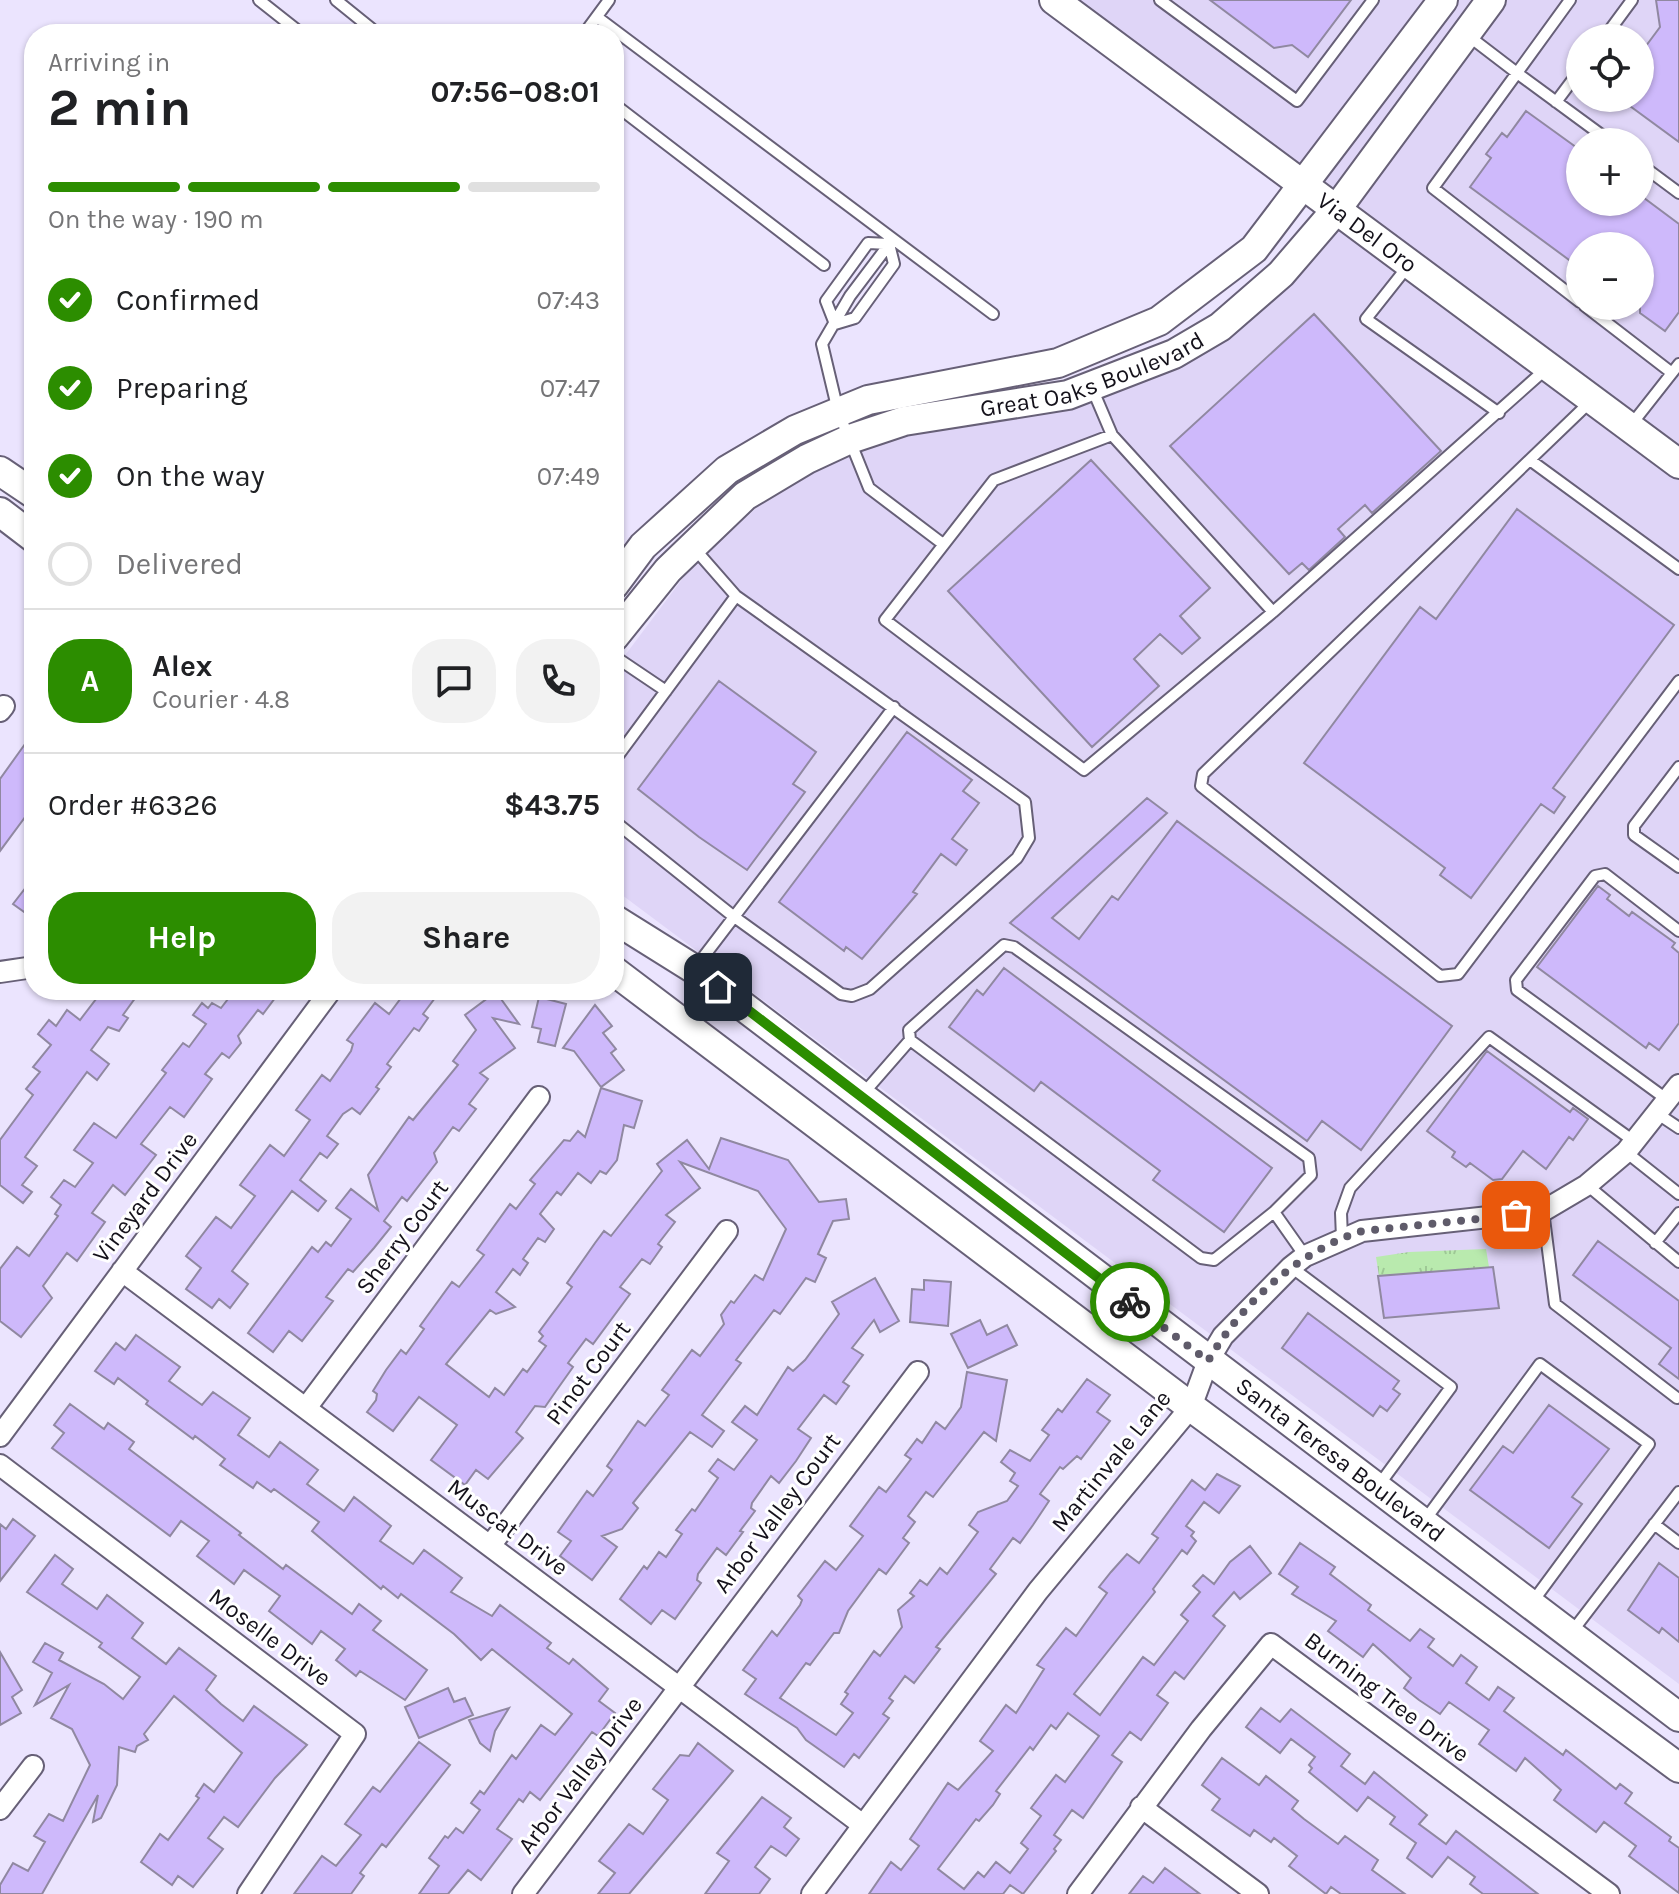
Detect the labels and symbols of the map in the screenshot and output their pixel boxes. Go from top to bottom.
street label: Via Del Oro [1312,186,1423,279]
street label: Great Oaks Boulevard [978,326,1209,423]
pin [684,953,752,1021]
street label: Vineyard Drive [87,1126,203,1268]
street label: Sherry Court [350,1174,454,1300]
pin [1482,1181,1550,1249]
courier [1090,1262,1170,1342]
street label: Pinot Court [540,1316,636,1430]
street label: Santa Teresa Boulevard [1230,1372,1450,1548]
street label: Martinvale Lane [1045,1385,1177,1537]
street label: Arbor Valley Court [708,1428,846,1598]
street label: Muscat Drive [442,1473,574,1581]
street label: Moselle Drive [203,1582,337,1692]
street label: Burning Tree Drive [1299,1626,1475,1768]
street label: Arbor Valley Drive [512,1691,648,1859]

